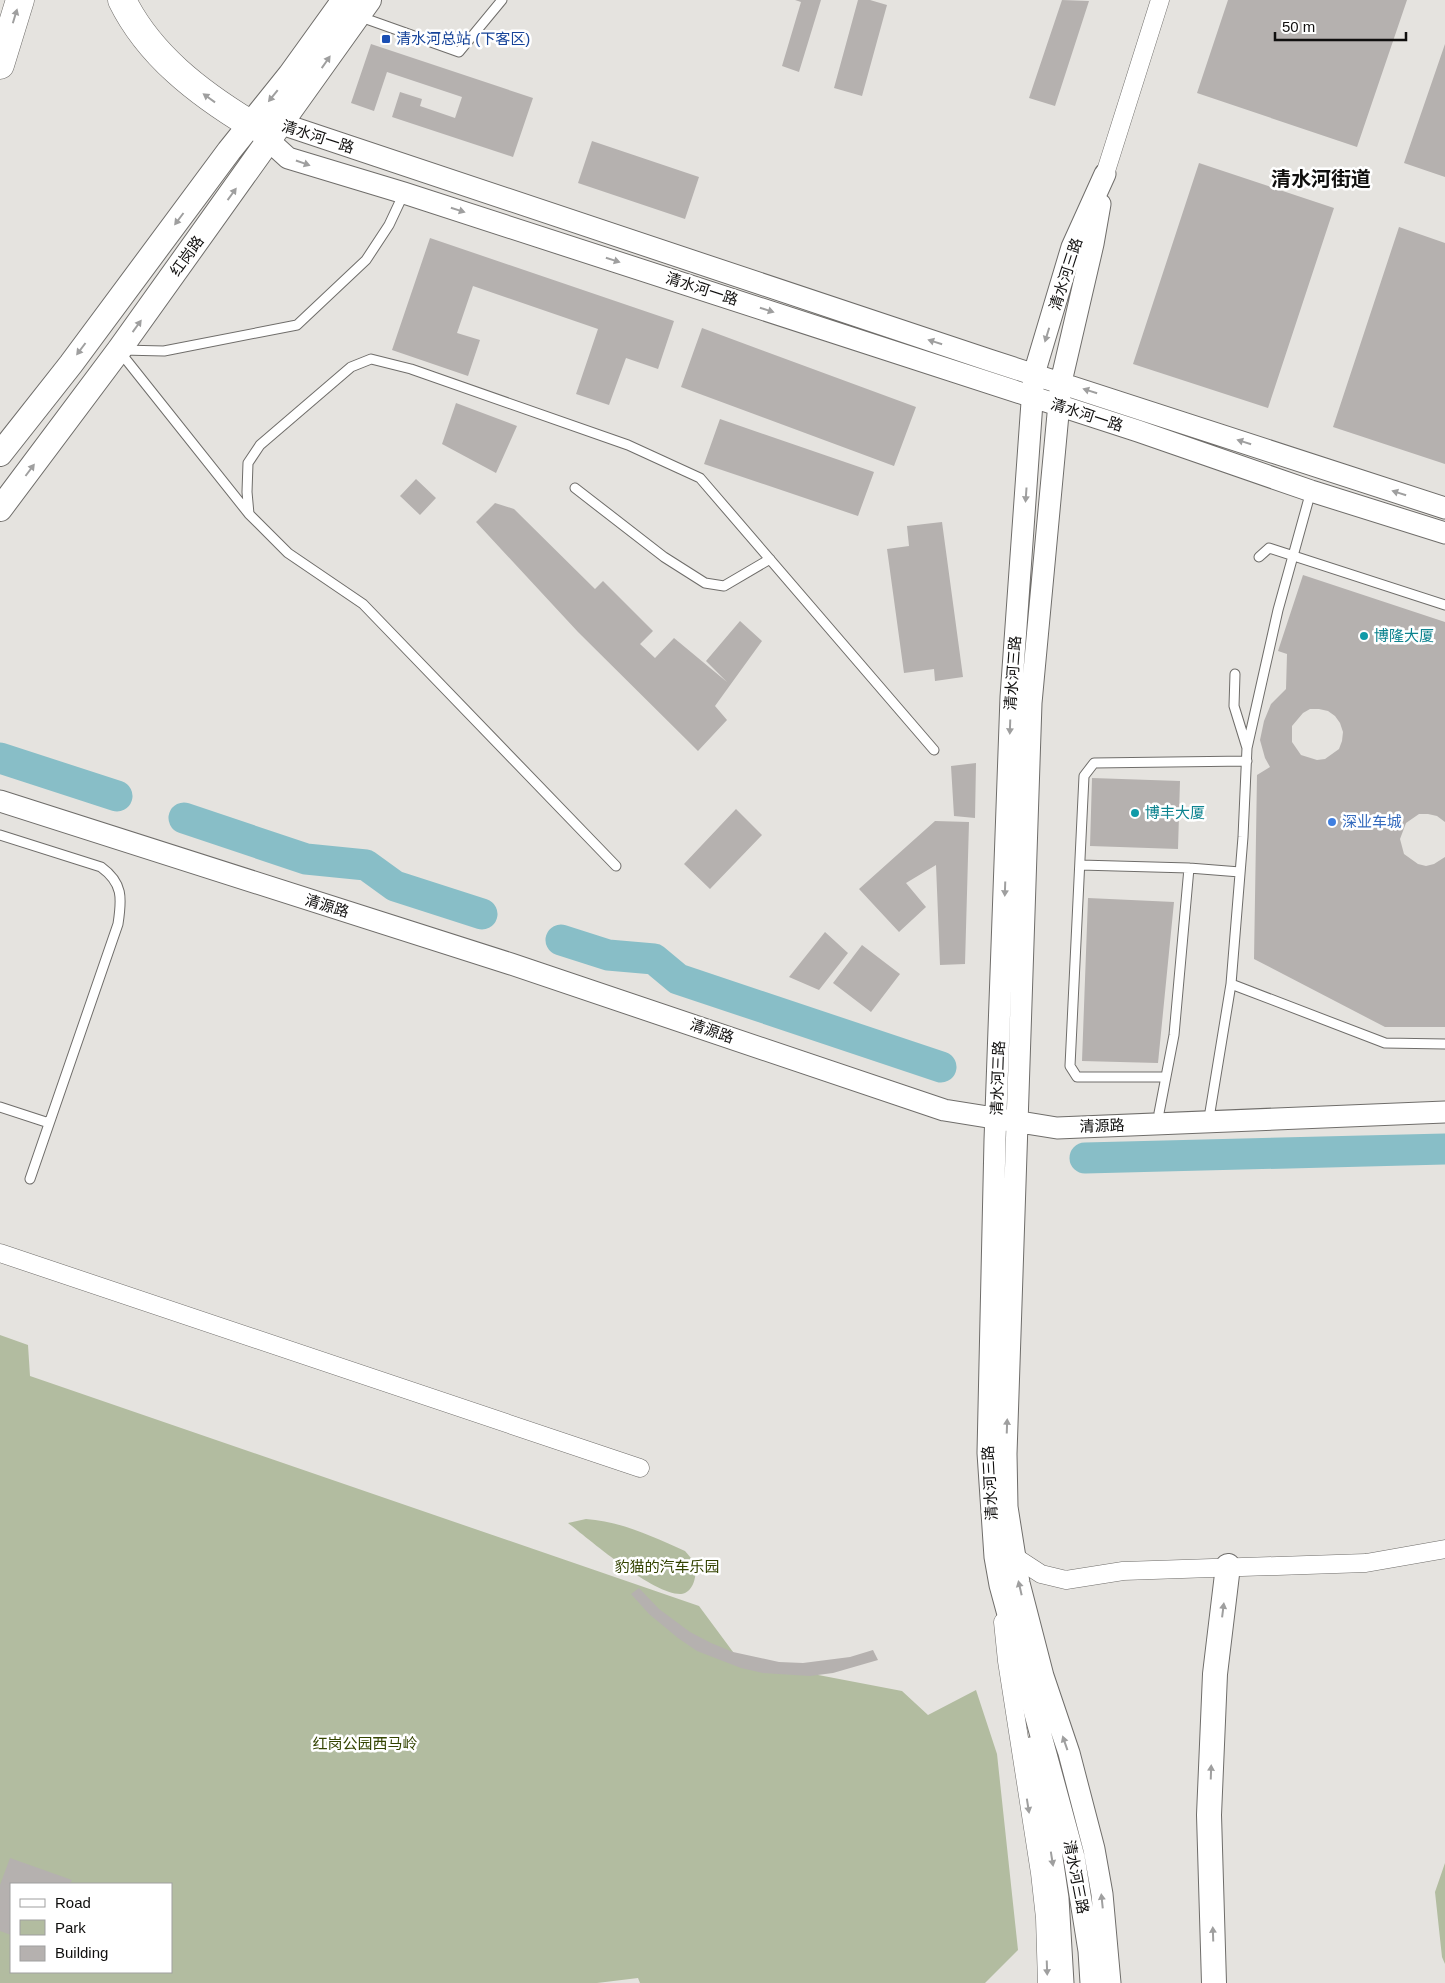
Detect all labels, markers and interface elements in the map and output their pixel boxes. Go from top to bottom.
one-way arrow [12,8,20,23]
scale bar [1275,10,1406,42]
text: 50 m [1282,18,1315,35]
place label: 清水河总站 (下客区) [396,30,530,47]
marker: 清水河总站 (下客区) [380,33,392,45]
one-way arrow [321,55,331,69]
one-way arrow [268,89,279,102]
one-way arrow [202,93,216,103]
street label: 清水河一路 [280,117,356,156]
one-way arrow [295,159,310,167]
district label: 清水河街道 [1271,168,1371,190]
one-way arrow [227,187,237,201]
one-way arrow [451,206,466,214]
one-way arrow [173,212,184,225]
street label: 红岗路 [166,233,207,279]
street label: 清水河三路 [1046,236,1085,312]
one-way arrow [605,257,620,265]
street label: 清水河一路 [664,269,740,308]
one-way arrow [760,307,775,315]
one-way arrow [132,319,142,333]
one-way arrow [1042,327,1050,342]
one-way arrow [928,337,943,345]
one-way arrow [76,342,87,355]
one-way arrow [1082,387,1097,395]
street label: 清水河一路 [1049,395,1125,434]
one-way arrow [1237,438,1252,445]
one-way arrow [25,464,35,477]
one-way arrow [1021,487,1029,503]
one-way arrow [1391,489,1406,496]
place label: 博隆大厦 [1374,627,1434,644]
marker: 博隆大厦 [1358,630,1370,642]
street label: 清水河三路 [1001,635,1024,711]
one-way arrow [1006,719,1014,735]
place label: 博丰大厦 [1145,804,1205,821]
marker: 博丰大厦 [1129,807,1141,819]
place label: 深业车城 [1342,813,1402,830]
marker: 深业车城 [1326,816,1338,828]
one-way arrow [1000,882,1008,898]
street label: 清源路 [303,891,351,920]
street label: 清源路 [688,1015,736,1046]
street label: 清水河三路 [988,1040,1007,1116]
street label: 清源路 [1079,1116,1125,1135]
one-way arrow [1003,1418,1011,1434]
street label: 清水河三路 [979,1445,1000,1521]
park label: 豹猫的汽车乐园 [614,1558,720,1575]
one-way arrow [1016,1580,1024,1595]
one-way arrow [1219,1602,1227,1618]
park label: 红岗公园西马岭 [312,1735,418,1752]
one-way arrow [1061,1736,1069,1751]
one-way arrow [1207,1764,1215,1780]
one-way arrow [1025,1799,1033,1815]
street label: 清水河三路 [1061,1838,1092,1915]
one-way arrow [1048,1851,1056,1867]
legend [10,1883,172,1973]
one-way arrow [1098,1893,1106,1909]
text: Road [55,1894,91,1911]
text: Park [55,1919,86,1936]
one-way arrow [1209,1926,1217,1942]
text: Building [55,1944,108,1961]
one-way arrow [1043,1960,1051,1976]

